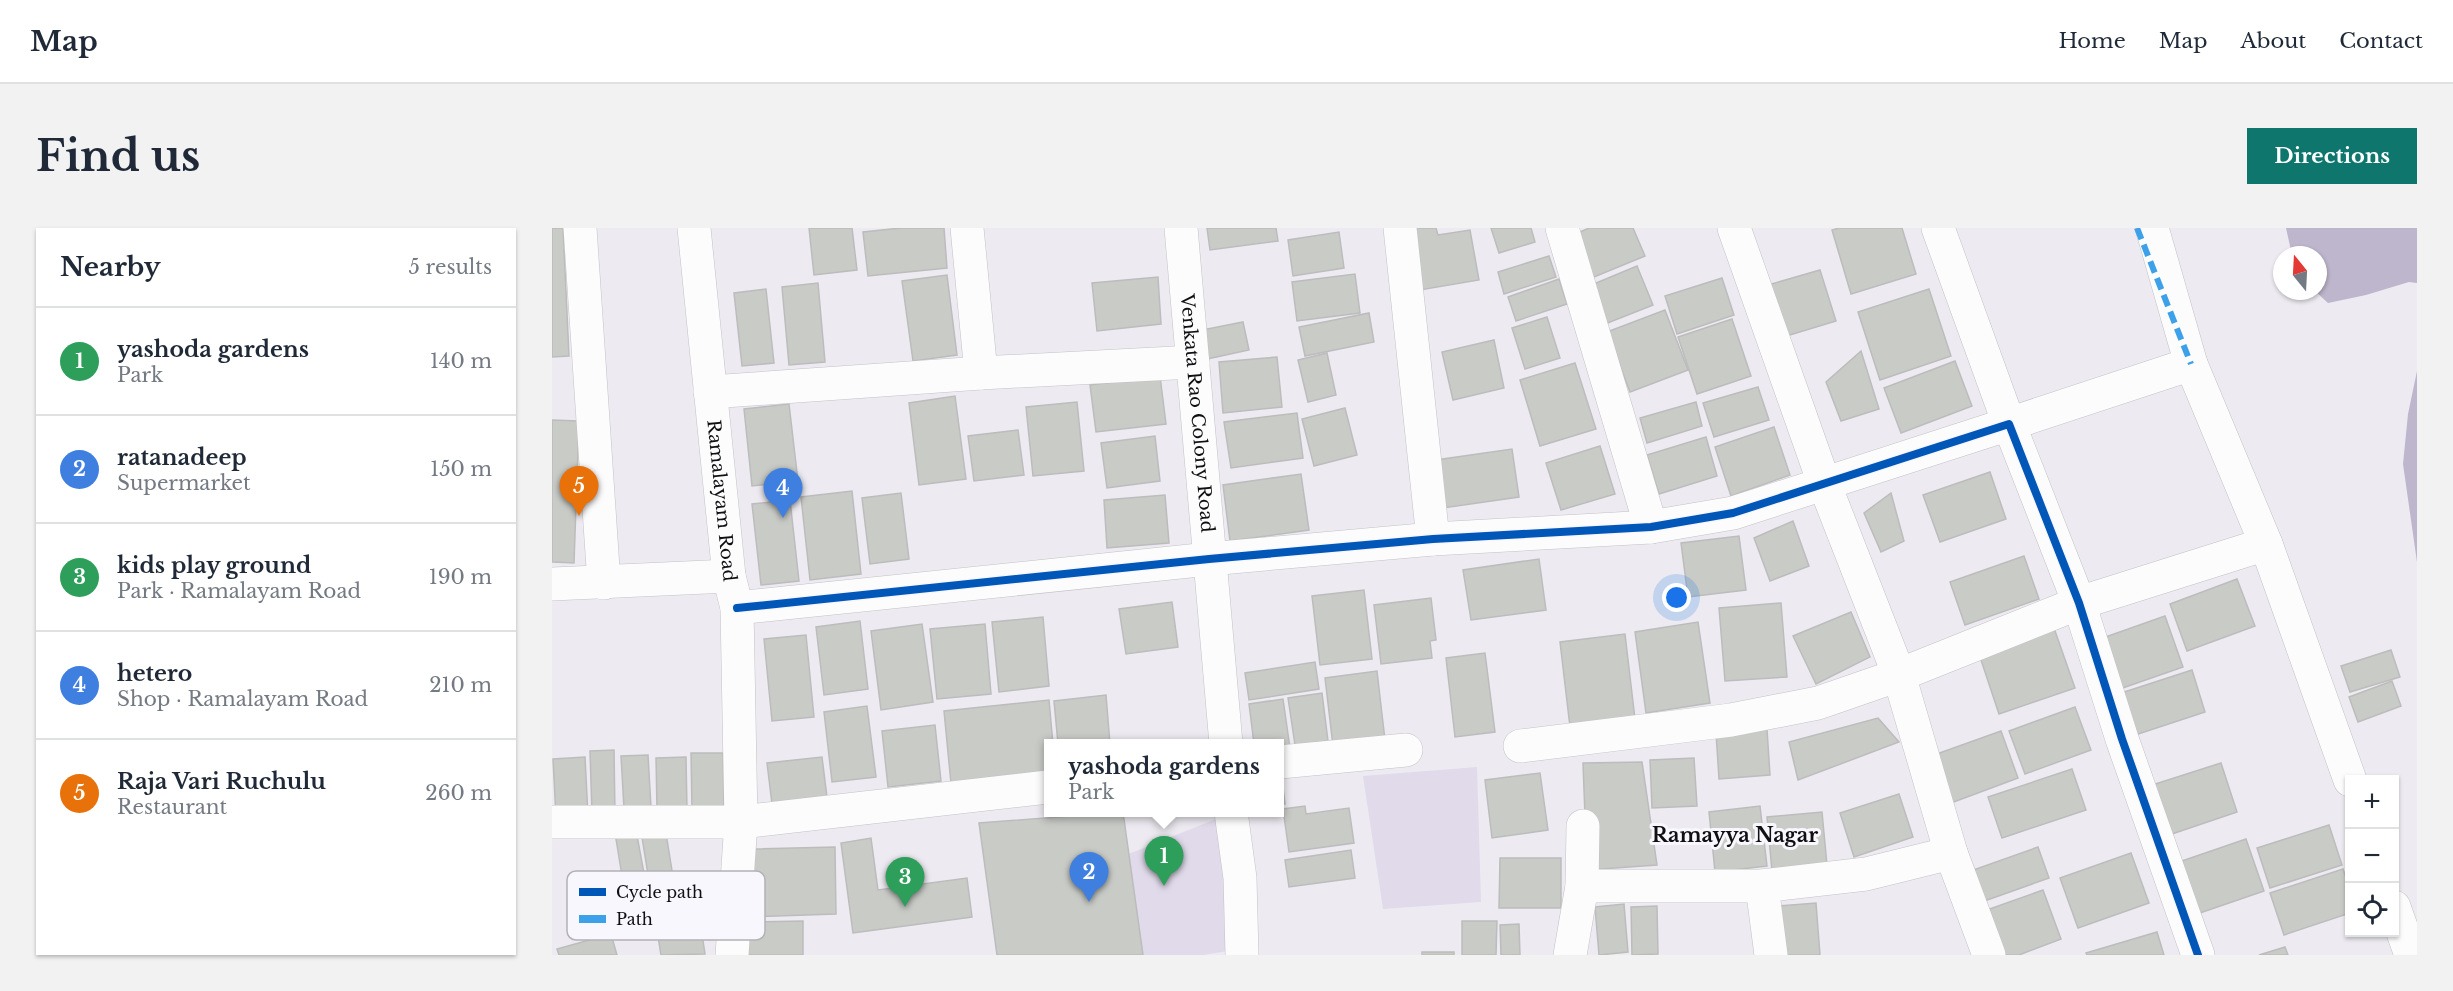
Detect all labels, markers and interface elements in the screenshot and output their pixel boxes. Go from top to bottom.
text: Map [30,24,98,59]
text: Home [2059,28,2126,54]
text: Map [2159,28,2207,54]
text: About [2240,28,2306,54]
text: Contact [2339,28,2423,54]
button: Directions [2247,128,2417,184]
text: Find us [36,130,200,182]
north arrow [2273,246,2327,300]
text: Nearby [60,251,161,283]
text: 5 results [409,255,492,279]
street label: Venkata Rao Colony Road [1176,292,1219,533]
text: yashoda gardens [117,336,309,363]
text: 1 [75,349,84,373]
text: 140 m [430,349,492,373]
text: Park [117,363,163,387]
street label: Ramalayam Road [702,419,741,583]
text: ratanadeep [117,444,247,471]
text: 2 [73,457,86,481]
text: 150 m [430,457,492,481]
pin: 5 [560,466,598,516]
pin: 4 [764,468,802,518]
text: Supermarket [117,471,251,495]
text: kids play ground [117,552,311,579]
text: 3 [73,565,86,589]
text: 190 m [429,565,492,589]
text: Park · Ramalayam Road [117,579,361,603]
your location [1662,583,1691,612]
text: hetero [117,660,192,687]
text: 4 [73,673,86,697]
text: 210 m [429,673,492,697]
text: Shop · Ramalayam Road [117,687,368,711]
popup [1044,739,1284,817]
text: yashoda gardens [1068,753,1260,780]
text: Raja Vari Ruchulu [117,768,326,795]
map controls [2345,775,2399,937]
button: + [2345,775,2399,829]
text: Park [1068,780,1114,804]
text: 5 [74,781,85,805]
text: 260 m [425,781,492,805]
text: Restaurant [117,795,227,819]
district label: Ramayya Nagar [1652,823,1818,847]
button: − [2345,829,2399,883]
pin: 1 [1144,836,1184,886]
pin: 2 [1070,852,1108,902]
pin: 3 [886,858,924,907]
legend [567,871,765,940]
text: Cycle path [616,882,703,902]
button: locate [2345,883,2399,937]
text: Path [616,909,653,929]

